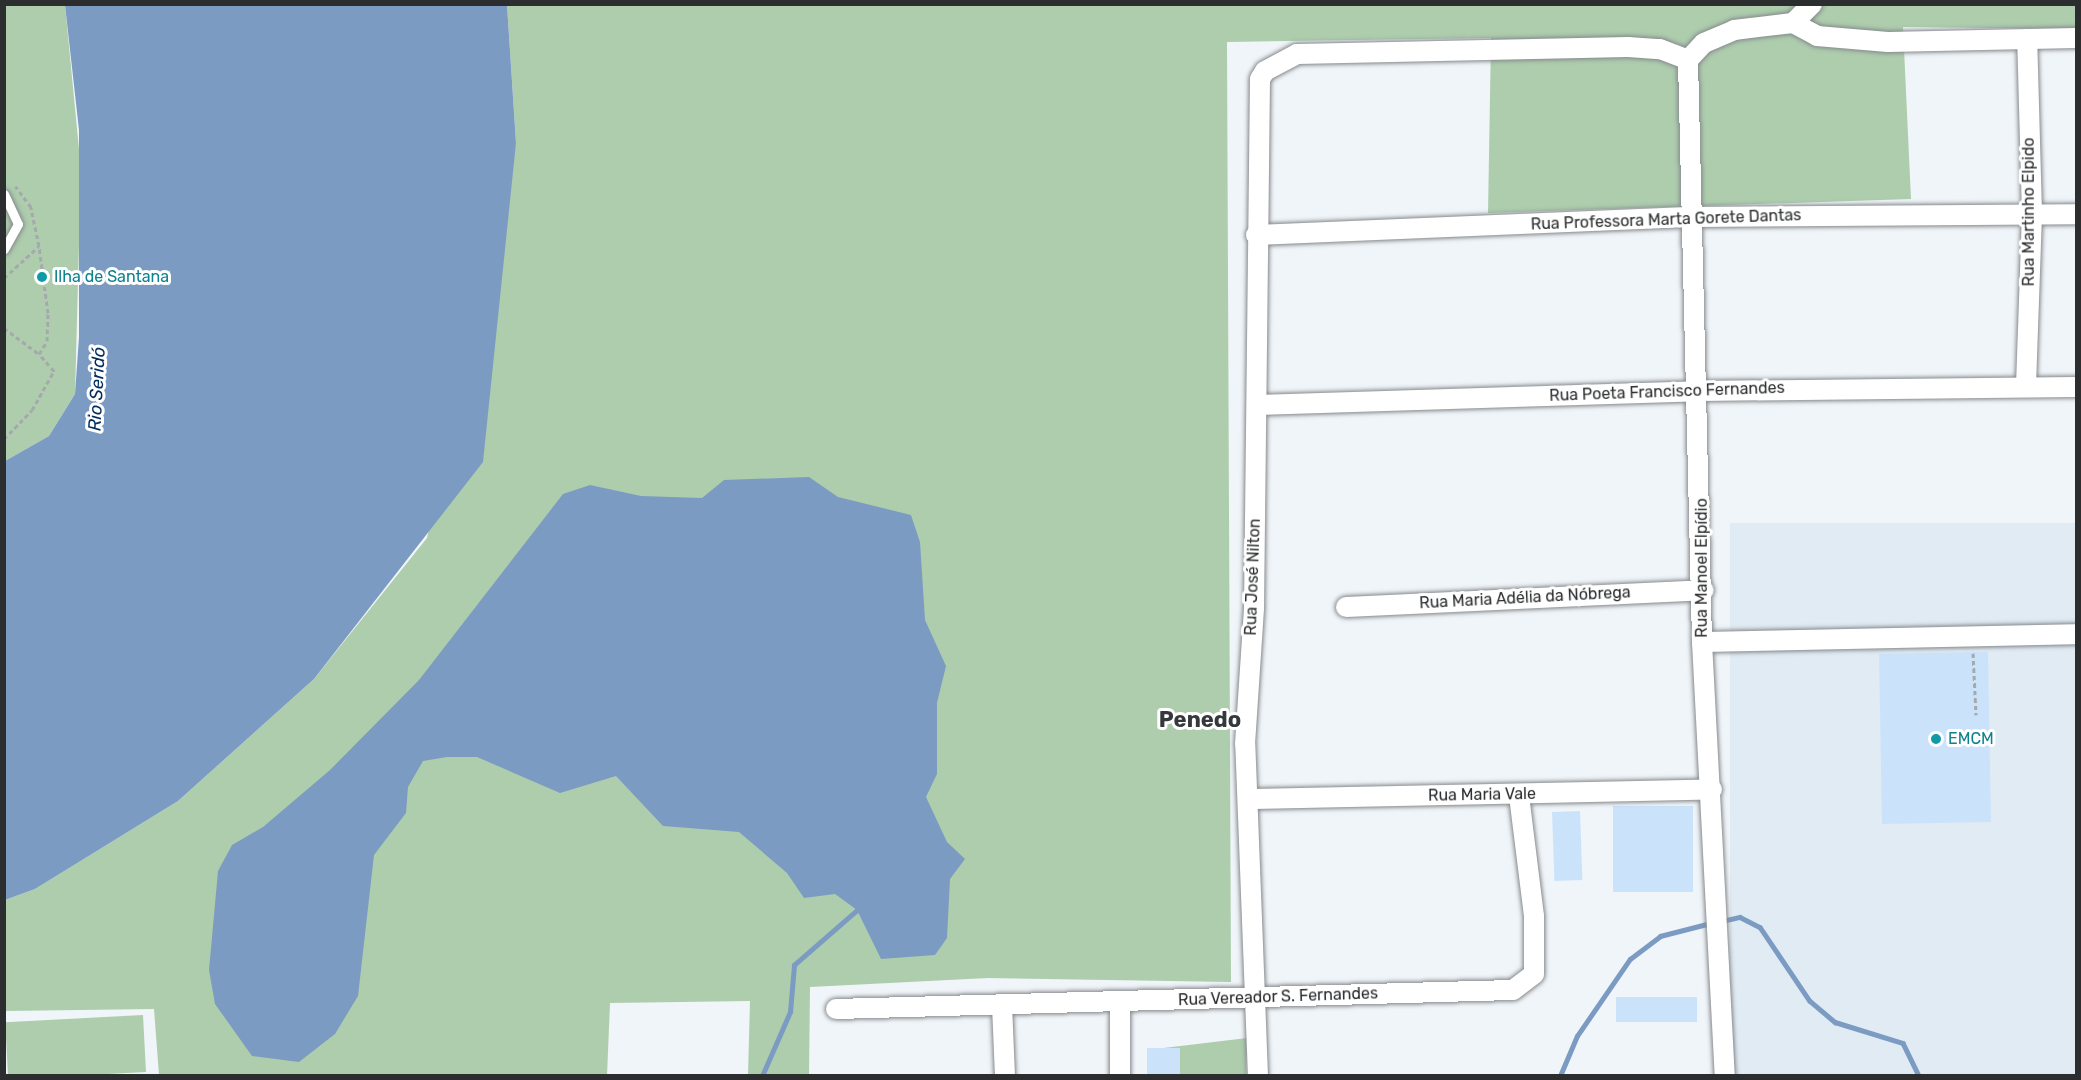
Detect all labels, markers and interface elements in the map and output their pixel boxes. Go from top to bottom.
street label: Rua Martinho Elpido [2019,138,2039,286]
street label: Rua Professora Marta Gorete Dantas [1530,206,1802,234]
place label: Ilha de Santana [54,267,169,287]
marker: Ilha de Santana [35,270,49,284]
water label: Rio Seridó [84,346,110,432]
street label: Rua Poeta Francisco Fernandes [1549,378,1785,406]
street label: Rua Manoel Elpídio [1692,498,1712,638]
street label: Rua José Nilton [1241,518,1265,636]
street label: Rua Maria Adélia da Nóbrega [1419,583,1631,613]
district label: Penedo [1159,707,1241,733]
place label: EMCM [1948,729,1994,749]
marker: EMCM [1929,732,1943,746]
street label: Rua Maria Vale [1428,784,1536,806]
street label: Rua Vereador S. Fernandes [1177,984,1379,1010]

